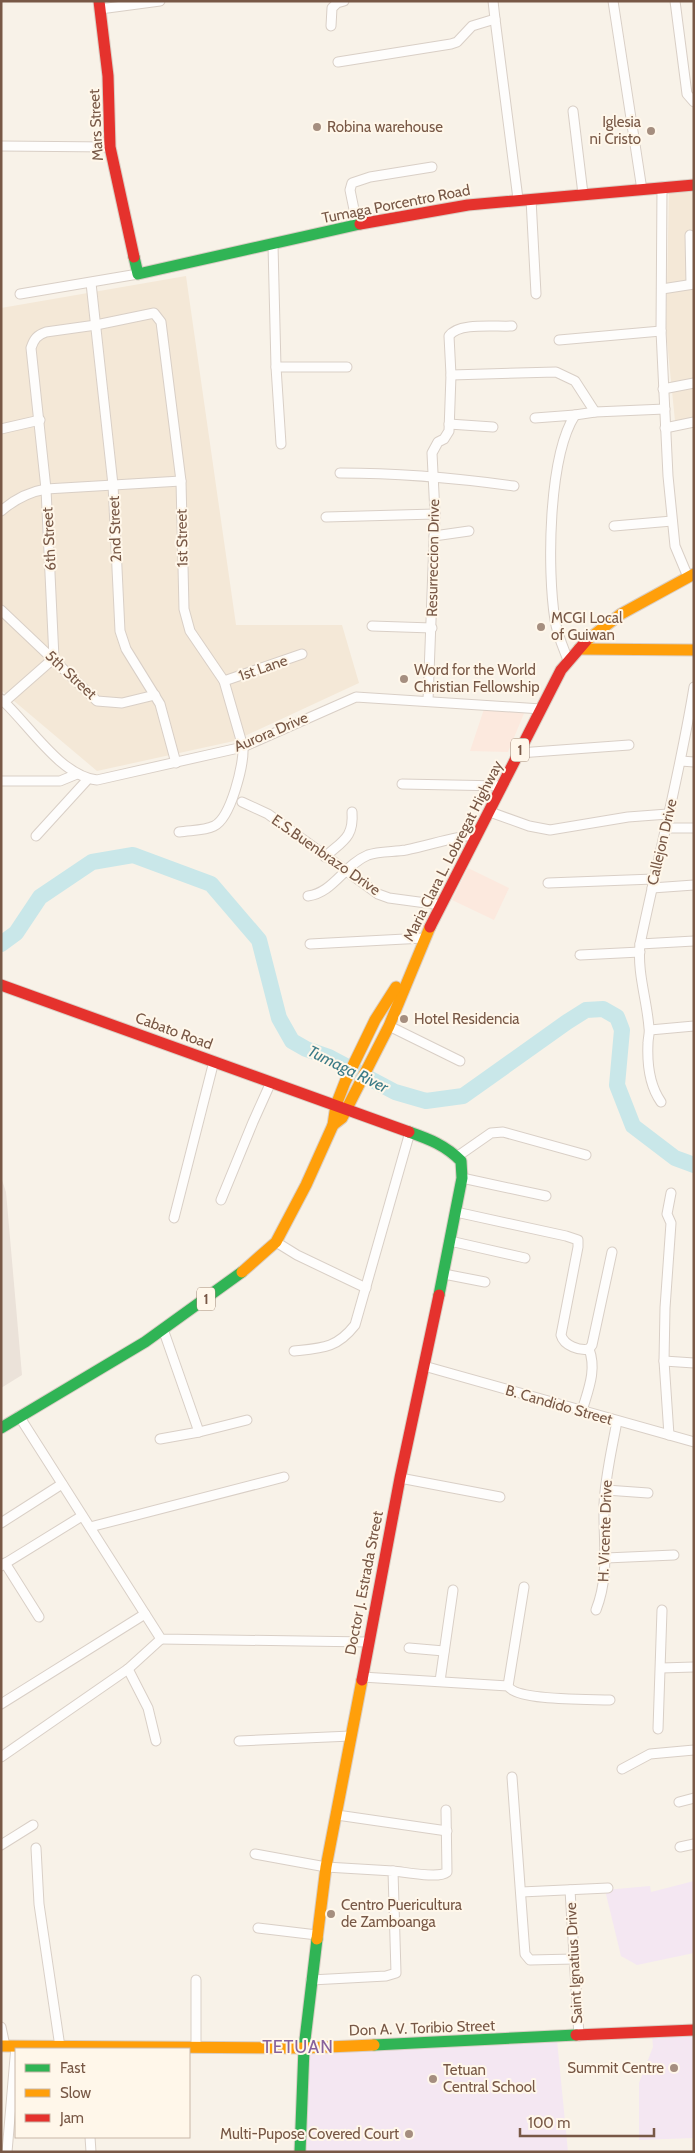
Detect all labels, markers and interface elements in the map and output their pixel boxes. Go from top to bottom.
street label: Mars Street [85,88,107,162]
place label: Iglesia ni Cristo [590,113,642,148]
place label: Robina warehouse [327,118,443,136]
marker: Robina warehouse [311,121,323,133]
marker: Iglesia ni Cristo [645,125,657,137]
street label: Tumaga Porcentro Road [320,181,472,227]
street label: 2nd Street [105,495,125,563]
street label: Resurreccion Drive [423,499,443,617]
street label: 6th Street [38,507,60,571]
street label: 1st Street [172,509,192,567]
place label: MCGI Local of Guiwan [551,609,623,644]
marker: MCGI Local of Guiwan [535,621,547,633]
street label: 5th Street [42,647,100,703]
street label: 1st Lane [236,651,290,685]
place label: Word for the World Christian Fellowship [414,661,540,696]
marker: Word for the World Christian Fellowship [398,673,410,685]
street label: Aurora Drive [231,708,311,756]
road number: 1 [511,738,529,762]
street label: Maria Clara L. Lobregat Highway [399,757,507,944]
street label: Callejon Drive [643,797,681,887]
street label: E.S.Buenbrazo Drive [268,811,384,899]
street label: Cabato Road [133,1009,215,1053]
place label: Hotel Residencia [414,1010,520,1028]
marker: Hotel Residencia [398,1013,410,1025]
water label: Tumaga River [305,1041,392,1097]
road number: 1 [197,1288,215,1310]
street label: B. Candido Street [504,1381,614,1429]
street label: H. Vicente Drive [594,1479,616,1582]
street label: Doctor J. Estrada Street [341,1509,387,1657]
place label: Centro Puericultura de Zamboanga [341,1896,463,1931]
street label: Saint Ignatius Drive [562,1901,586,2024]
marker: Centro Puericultura de Zamboanga [325,1908,337,1920]
street label: Don A. V. Toribio Street [349,2016,495,2040]
district label: TETUAN [262,2036,334,2058]
legend [15,2048,190,2138]
text: Fast [60,2059,85,2077]
place label: Summit Centre [567,2059,664,2077]
place label: Tetuan Central School [443,2061,536,2096]
marker: Summit Centre [668,2062,680,2074]
marker: Tetuan Central School [427,2073,439,2085]
text: Slow [60,2084,91,2102]
scale bar [520,2106,654,2138]
text: Jam [59,2109,84,2127]
text: 100 m [528,2114,570,2132]
place label: Multi-Pupose Covered Court [220,2125,399,2143]
marker: Multi-Pupose Covered Court [403,2128,415,2140]

